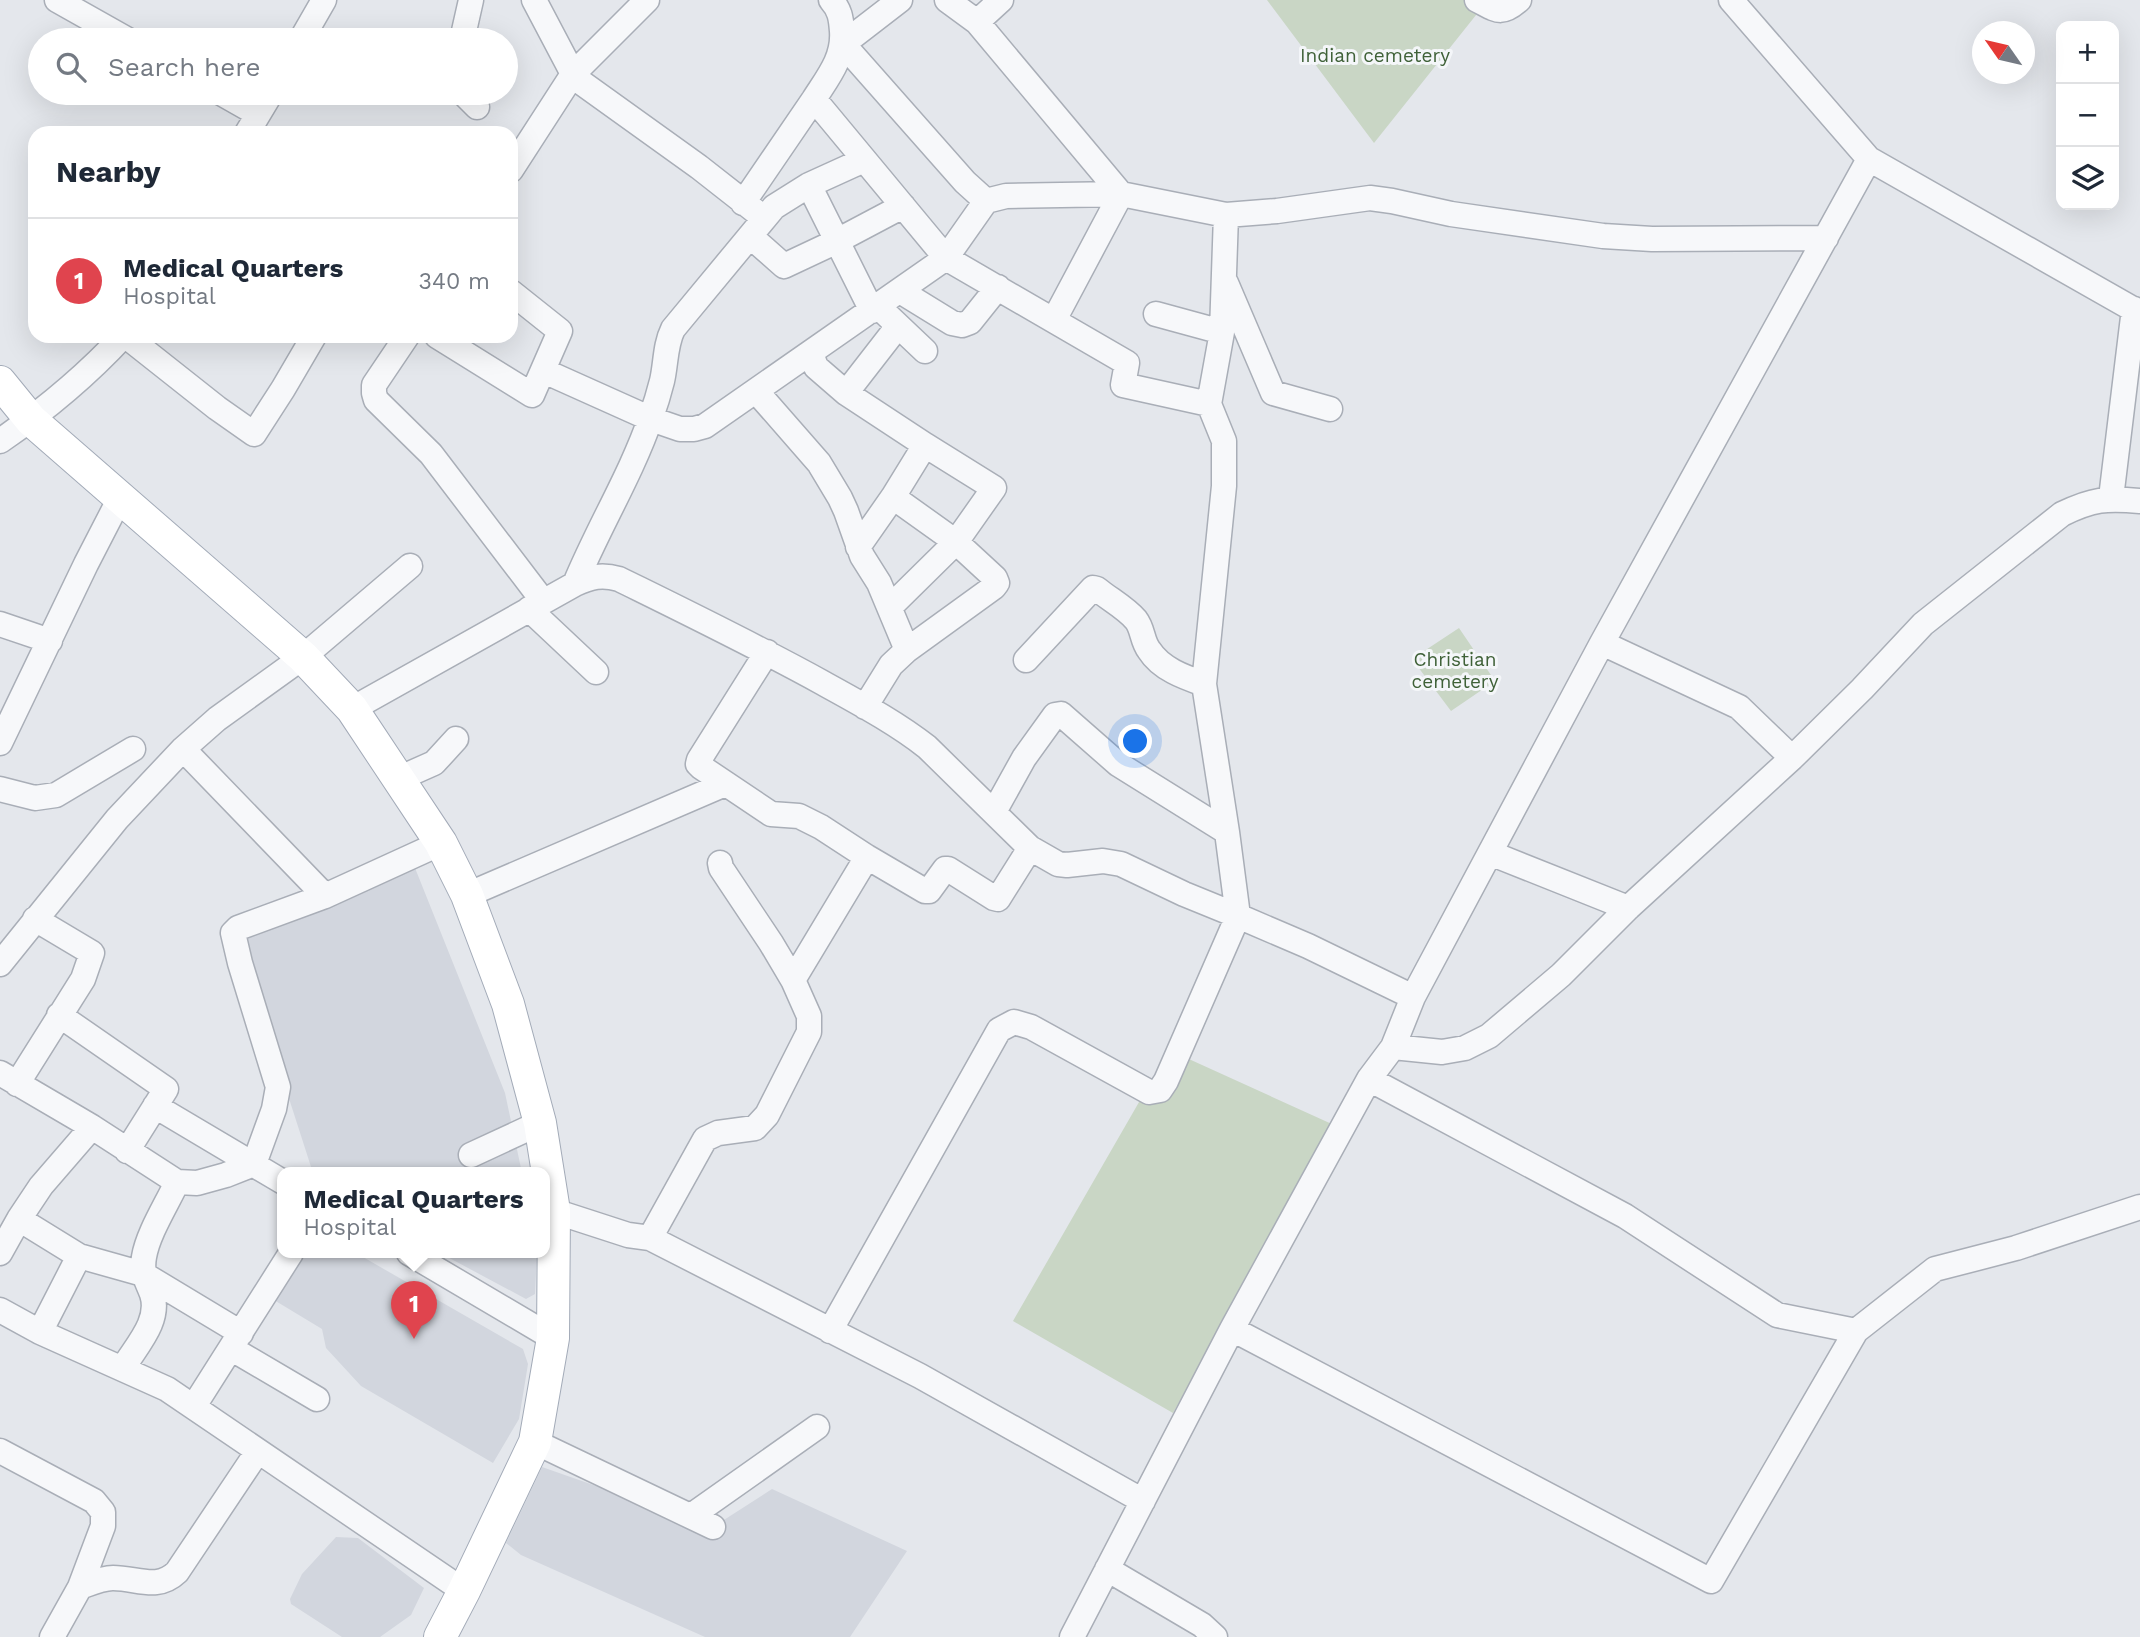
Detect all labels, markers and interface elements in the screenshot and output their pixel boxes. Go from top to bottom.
north arrow [1972,21,2035,84]
map controls [2056,21,2119,210]
button: + [2056,21,2119,84]
search box [28,28,518,105]
park label: Indian cemetery [1300,44,1450,67]
icon: search [52,48,90,86]
text: Search here [108,52,260,82]
button: − [2056,84,2119,147]
button: layers [2056,147,2119,210]
text: Nearby [56,154,161,189]
text: Medical Quarters [123,253,343,283]
text: 1 [74,268,84,295]
text: 340 m [418,268,490,295]
text: Hospital [123,283,216,310]
park label: Christian cemetery [1412,648,1499,693]
your location [1118,724,1152,758]
popup [277,1167,550,1258]
text: Medical Quarters [303,1184,524,1214]
text: Hospital [303,1214,396,1241]
pin: 1 [391,1281,437,1339]

